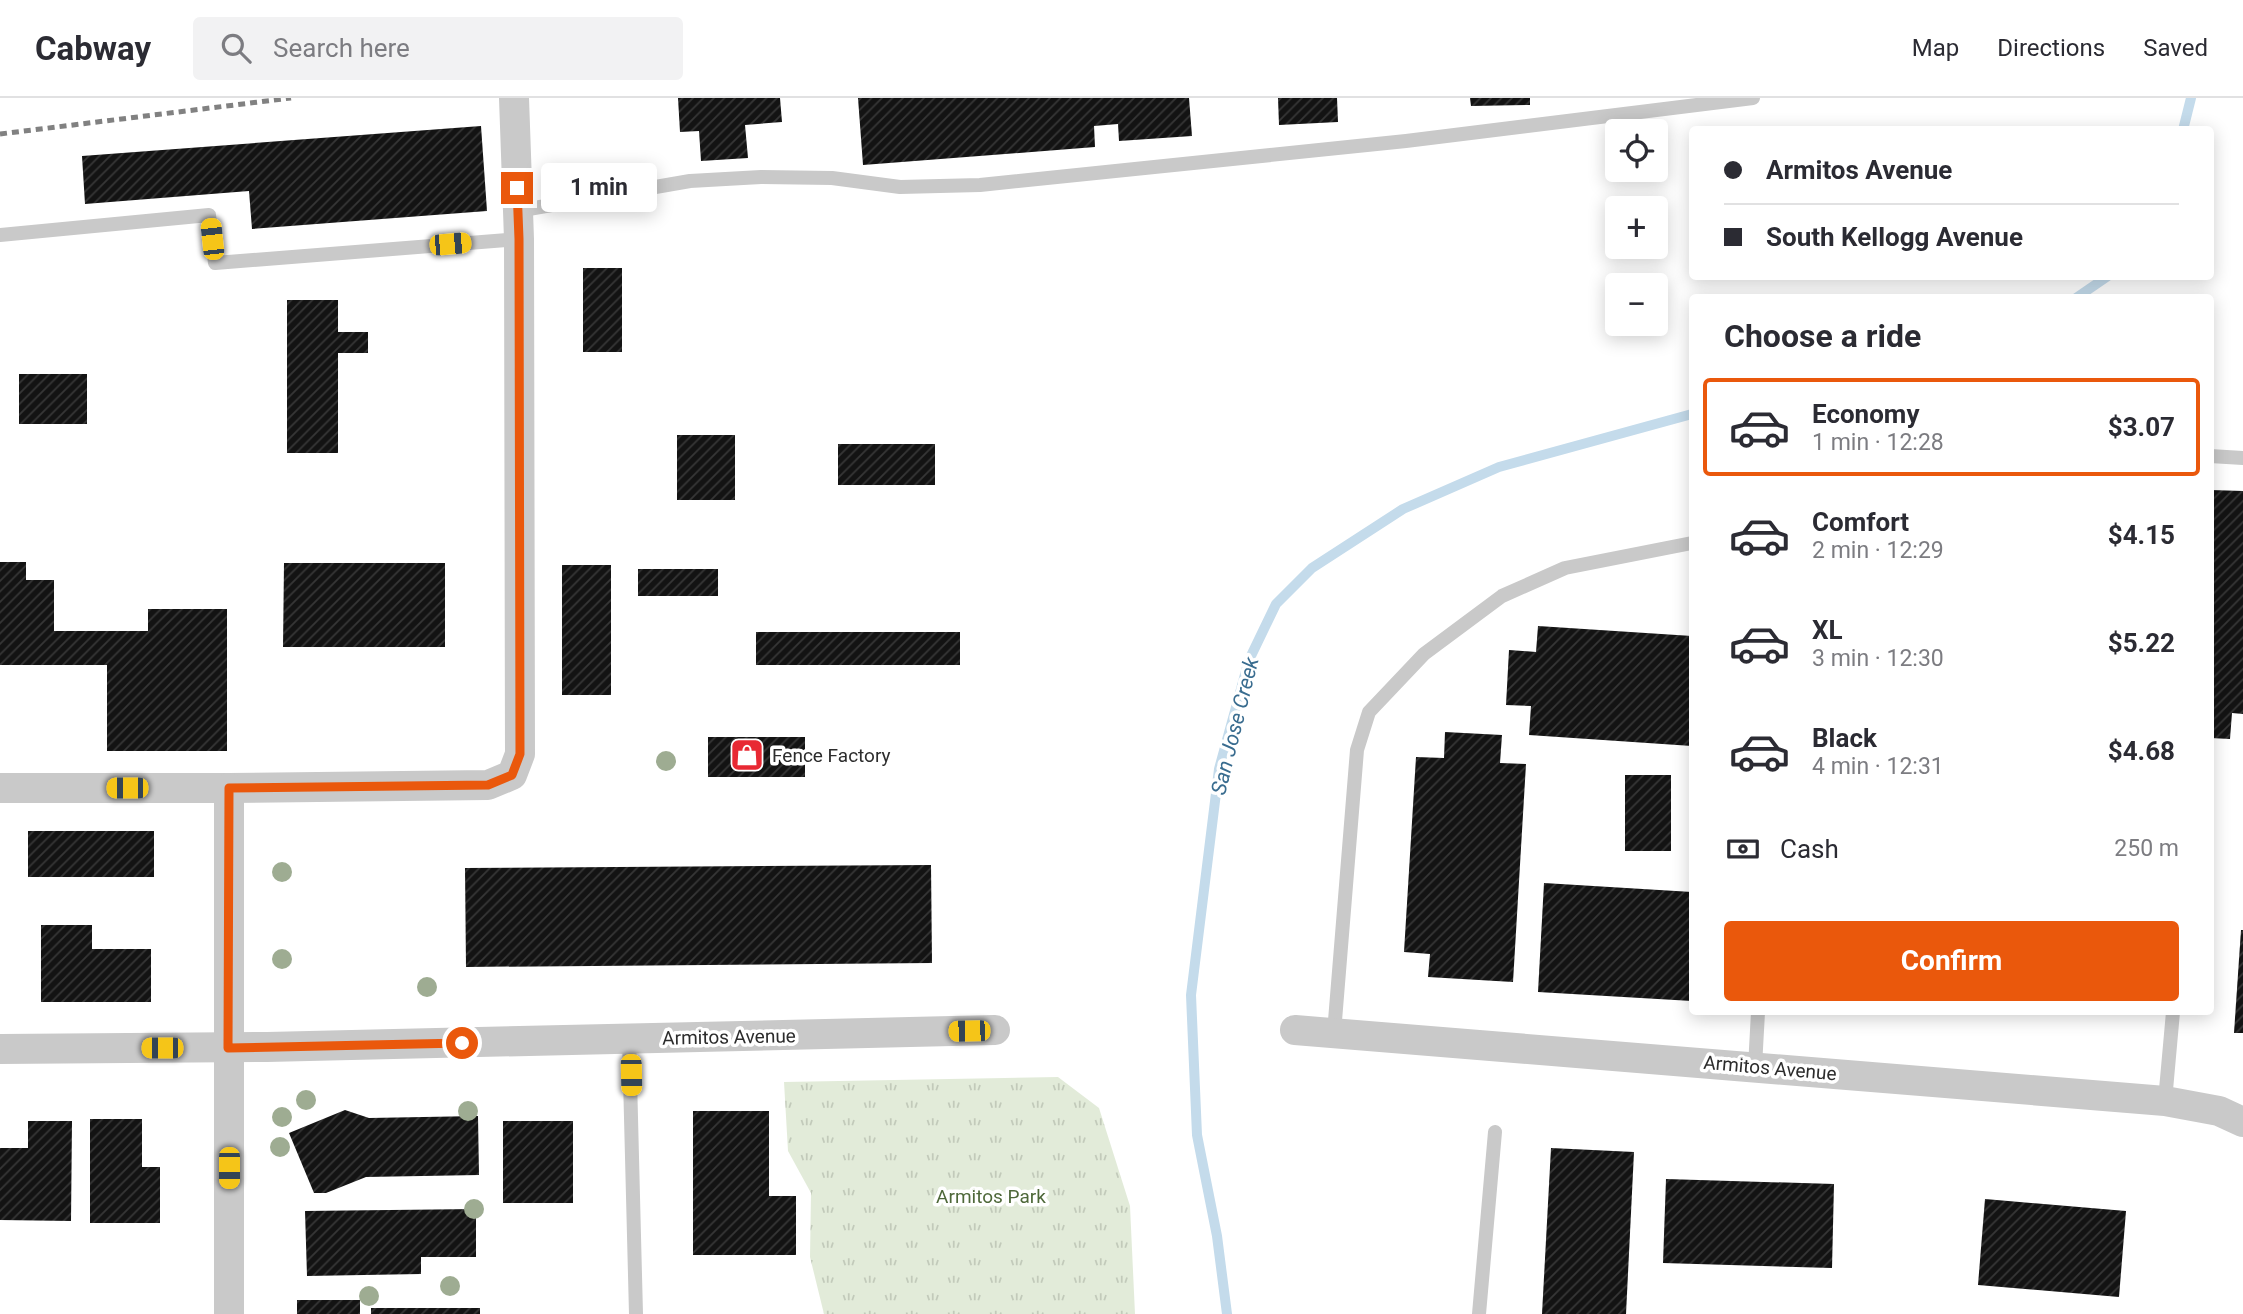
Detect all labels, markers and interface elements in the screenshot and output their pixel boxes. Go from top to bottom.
search box [193,17,683,80]
text: Cabway [35,29,151,68]
icon: search [217,29,255,67]
text: Search here [273,33,410,63]
text: Map [1912,34,1959,62]
text: Directions [1997,34,2105,62]
text: Saved [2143,34,2208,62]
map controls [1605,119,1668,336]
button: locate [1605,119,1668,182]
text: Armitos Avenue [1766,155,1952,185]
callout: 1 min [542,164,657,212]
route end [501,172,533,204]
text: 1 min [570,174,628,201]
button: + [1605,196,1668,259]
car [200,217,225,261]
text: South Kellogg Avenue [1766,222,2023,252]
car [429,232,472,256]
button: − [1605,273,1668,336]
text: Choose a ride [1724,317,1921,355]
icon: car [1728,396,1791,459]
text: Economy [1812,399,1919,429]
text: $3.07 [2108,412,2175,442]
text: 1 min · 12:28 [1812,429,1944,456]
icon: car [1728,504,1791,567]
text: Comfort [1812,507,1909,537]
text: $4.15 [2108,520,2175,550]
text: 2 min · 12:29 [1812,537,1944,564]
icon: car [1728,612,1791,675]
text: XL [1812,615,1843,645]
text: $5.22 [2108,628,2175,658]
text: 3 min · 12:30 [1812,645,1944,672]
water label: San Jose Creek [1206,654,1264,797]
icon: car [1728,720,1791,783]
text: Black [1812,723,1877,753]
shop icon: Fence Factory [728,736,766,774]
text: $4.68 [2108,736,2175,766]
place label: Fence Factory [772,744,891,767]
text: 4 min · 12:31 [1812,753,1944,780]
car [107,778,149,799]
icon: cash [1724,830,1762,868]
text: Cash [1780,834,1839,864]
text: 250 m [2114,835,2179,862]
button: Confirm [1724,921,2179,1001]
car [948,1020,991,1042]
street label: Armitos Avenue [662,1024,796,1050]
route start [446,1027,478,1059]
car [142,1038,184,1059]
street label: Armitos Avenue [1702,1051,1838,1085]
car [621,1054,642,1096]
car [219,1147,240,1189]
park label: Armitos Park [936,1185,1046,1208]

